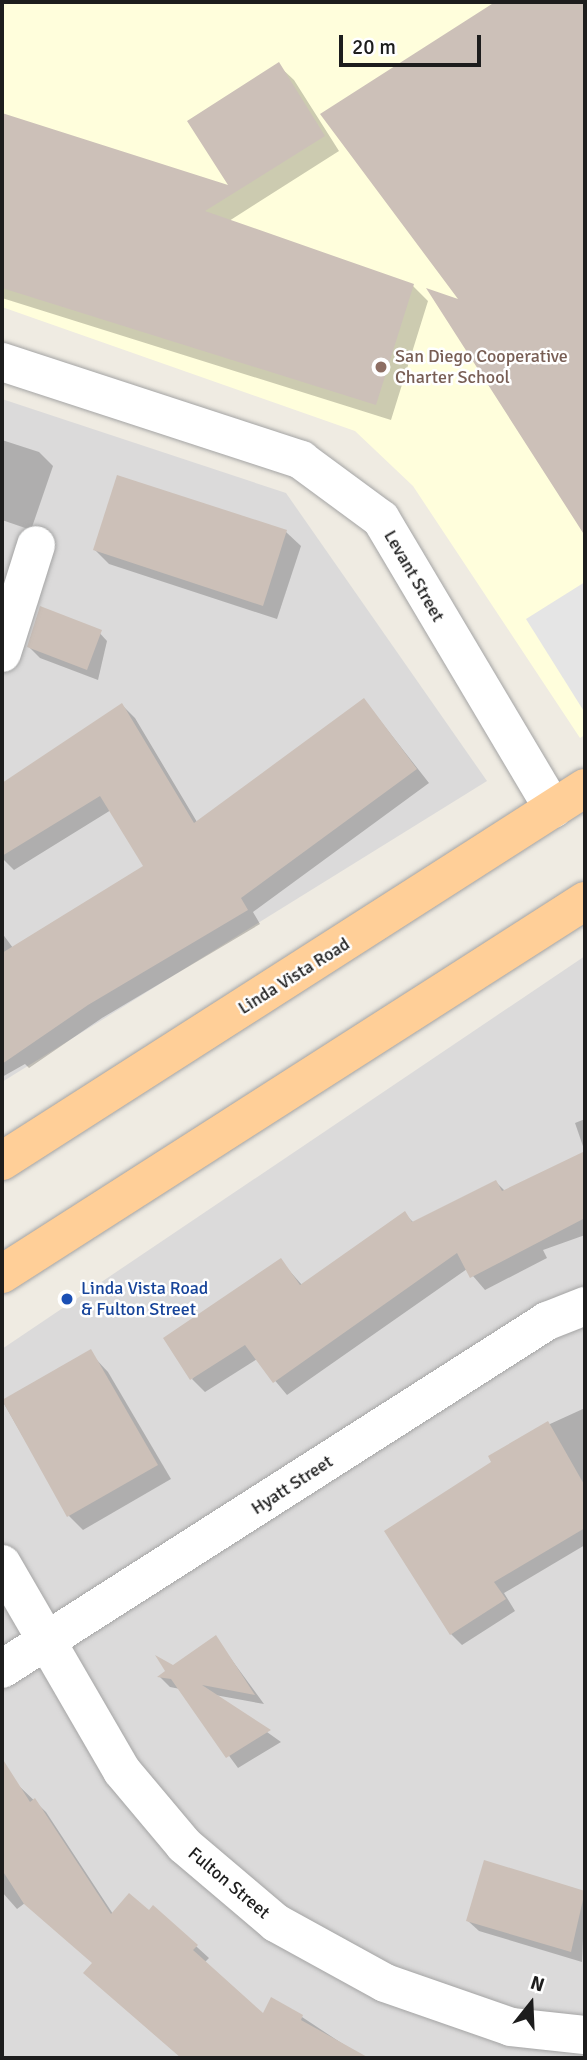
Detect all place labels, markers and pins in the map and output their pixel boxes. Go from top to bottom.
place label: San Diego Cooperative Charter School [395,346,568,388]
marker: San Diego Cooperative Charter School [373,359,389,375]
place label: Linda Vista Road & Fulton Street [81,1278,208,1320]
marker: Linda Vista Road & Fulton Street [59,1291,75,1307]

